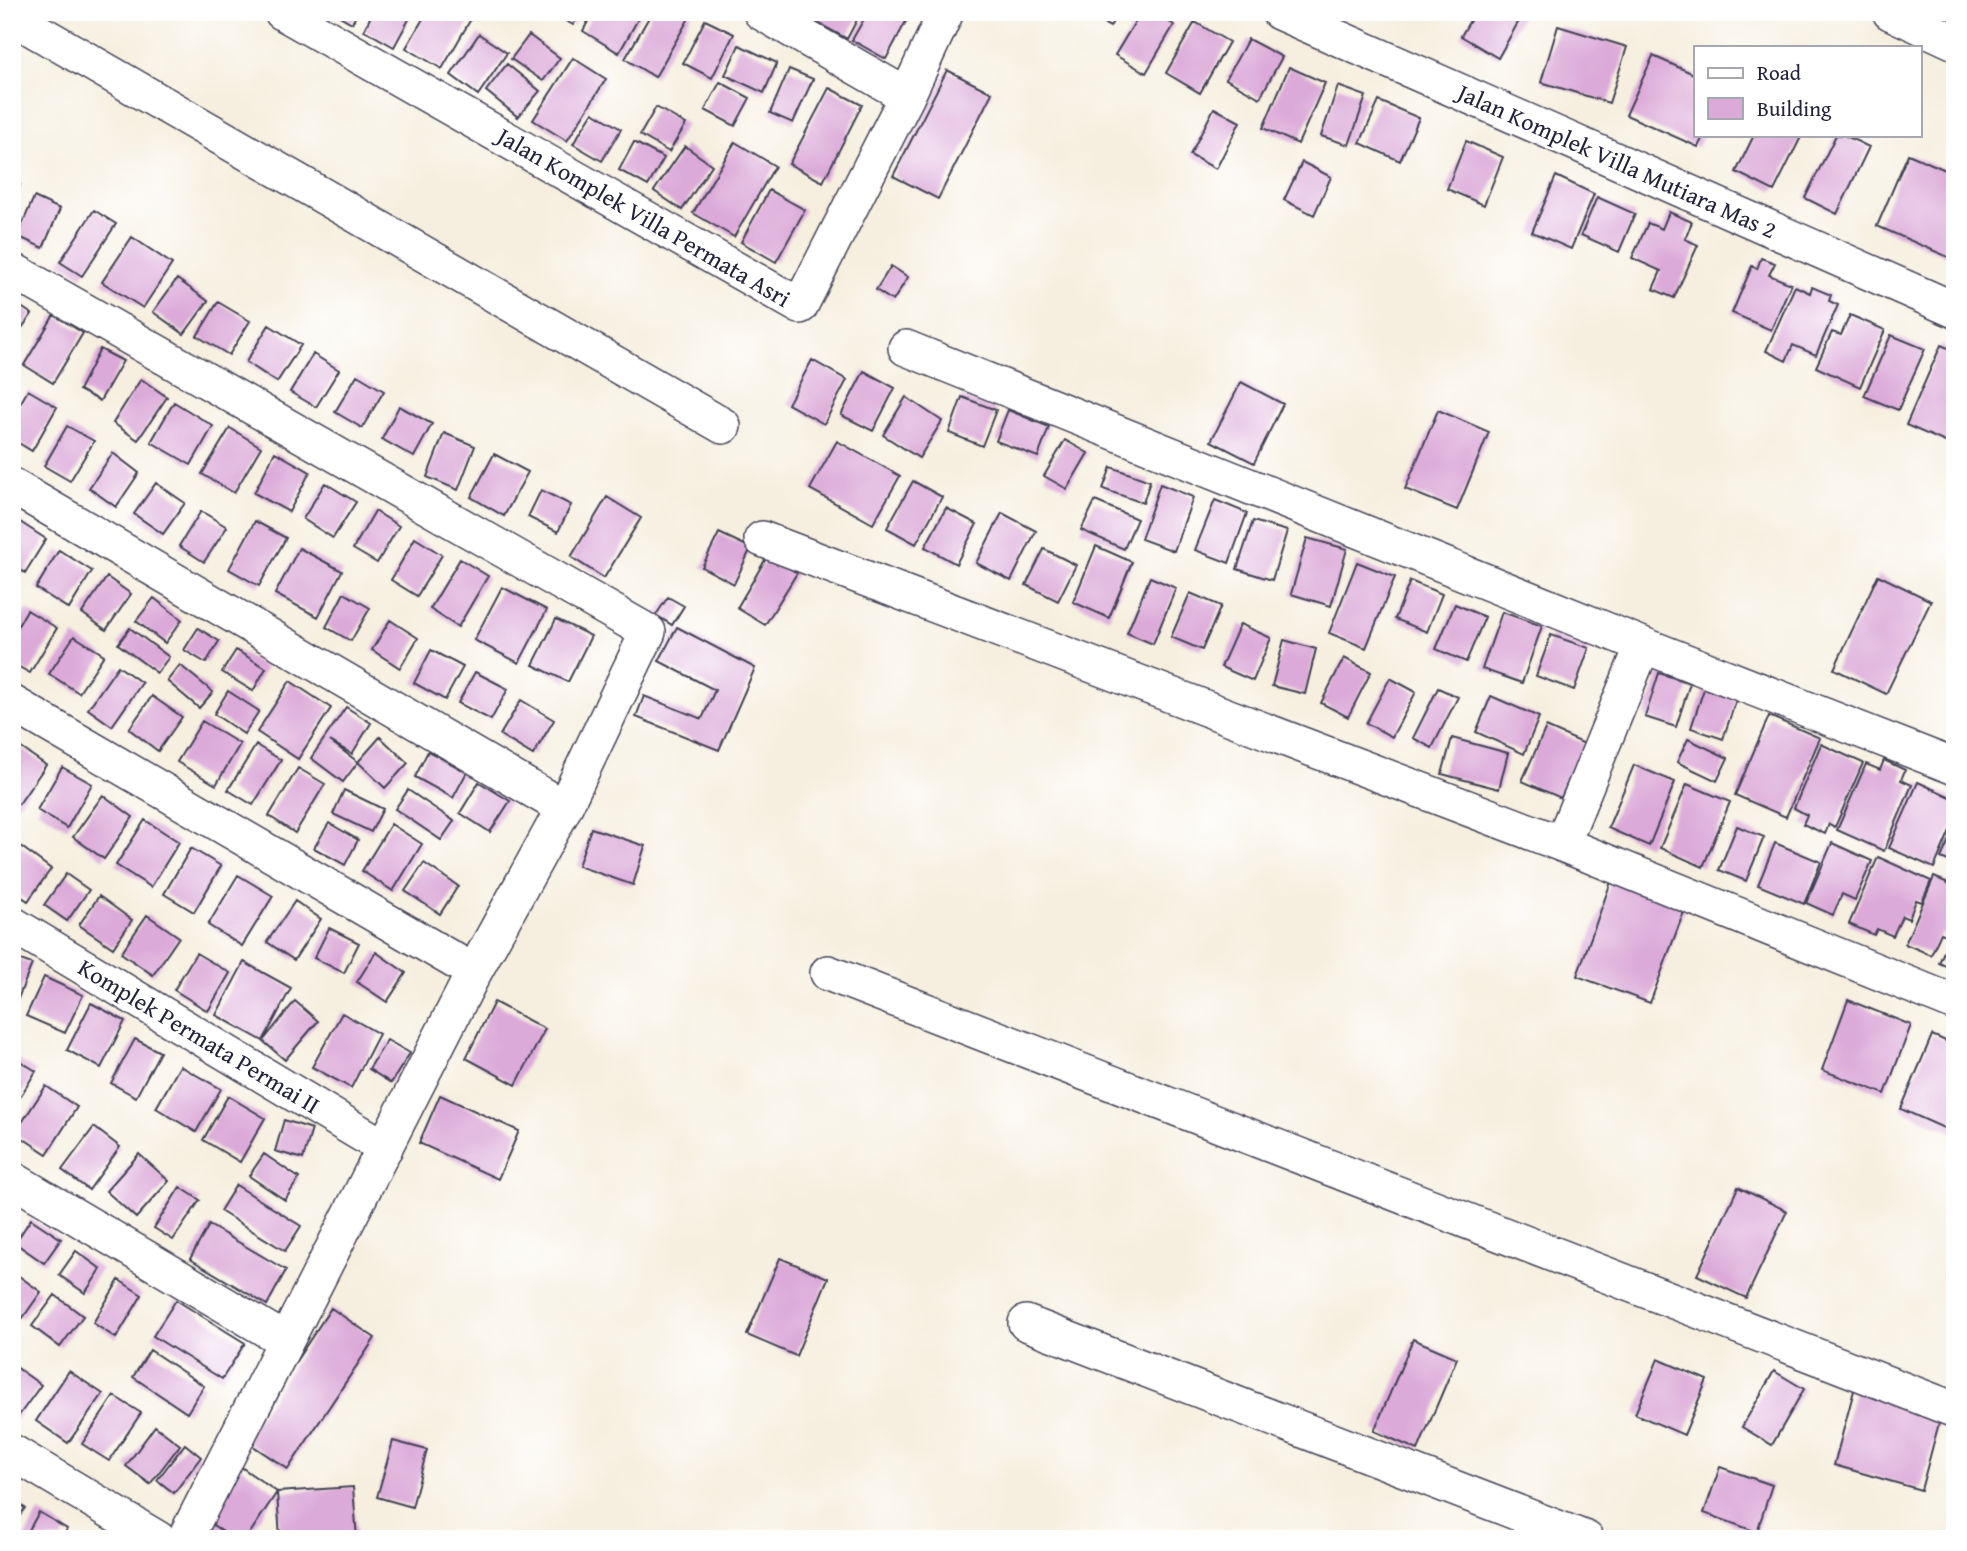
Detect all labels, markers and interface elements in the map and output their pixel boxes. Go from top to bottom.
legend [1694,46,1922,136]
text: Road [1757,57,1802,88]
street label: Jalan Komplek Villa Mutiara Mas 2 [1449,73,1782,247]
text: Building [1757,93,1832,124]
street label: Jalan Komplek Villa Permata Asri [488,117,797,316]
street label: Komplek Permata Permai II [72,950,326,1122]

